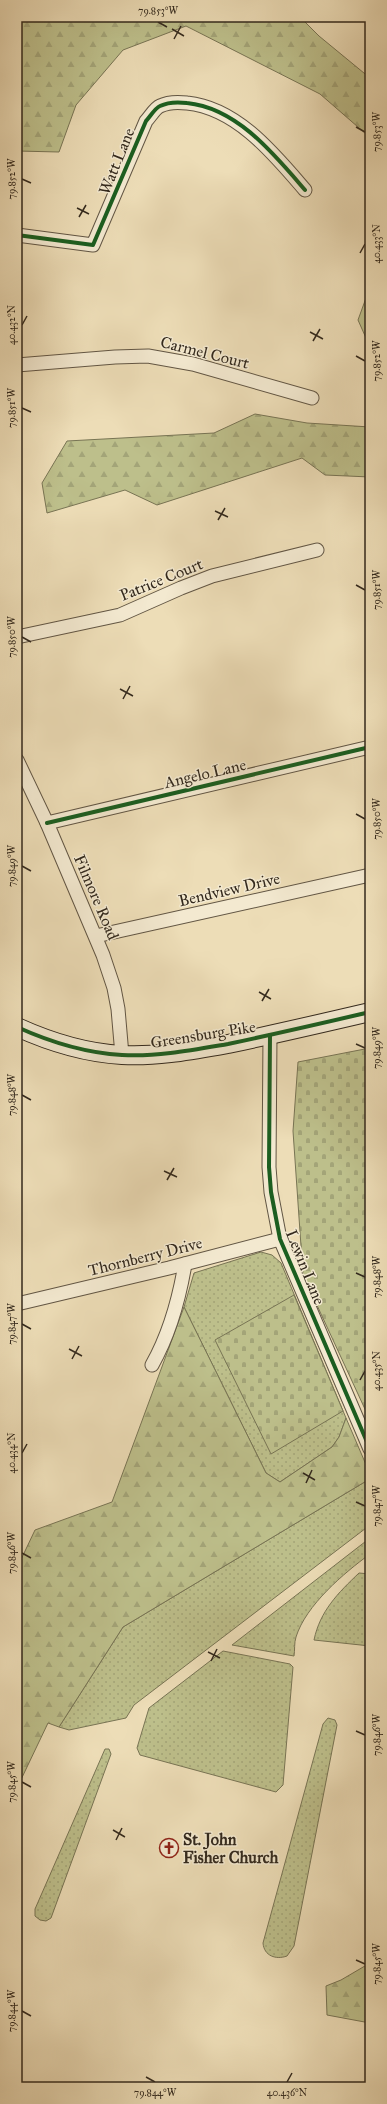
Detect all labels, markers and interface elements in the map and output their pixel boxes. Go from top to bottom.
text: 79.853°W [138,5,178,17]
text: 79.853°W [371,112,383,152]
street label: Watt Lane [95,125,138,197]
text: 79.852°W [6,158,18,199]
text: 40.433°N [371,224,383,264]
text: 40.432°N [6,304,18,345]
street label: Carmel Court [159,332,252,373]
text: 79.852°W [371,340,383,381]
text: 79.851°W [6,388,18,428]
street label: Patrice Court [117,554,206,605]
text: 79.851°W [371,570,383,610]
text: 79.850°W [6,616,18,658]
street label: Angelo Lane [161,755,248,793]
text: 79.850°W [371,798,383,840]
text: 79.849°W [6,844,18,887]
street label: Filmore Road [70,852,123,943]
street label: Bendview Drive [177,869,282,910]
street label: Greensburg Pike [149,1017,257,1053]
text: 79.849°W [371,1026,383,1069]
text: 79.848°W [6,1073,18,1116]
street label: Lewin Lane [282,1227,329,1308]
street label: Thornberry Drive [86,1233,204,1280]
text: 79.848°W [371,1255,383,1298]
text: 79.847°W [6,1303,18,1345]
text: 40.435°N [371,1351,383,1391]
text: 40.434°N [6,1432,18,1473]
text: 79.847°W [371,1485,383,1527]
text: 79.846°W [6,1532,18,1574]
text: 79.846°W [371,1714,383,1756]
text: 79.845°W [6,1761,18,1803]
place label: St. John Fisher Church [183,1830,279,1867]
church icon: St. John Fisher Church [158,1837,180,1859]
text: 79.845°W [371,1943,383,1985]
text: 79.844°W [6,1989,18,2032]
text: 79.844°W [134,2087,177,2099]
text: 40.436°N [267,2087,308,2099]

